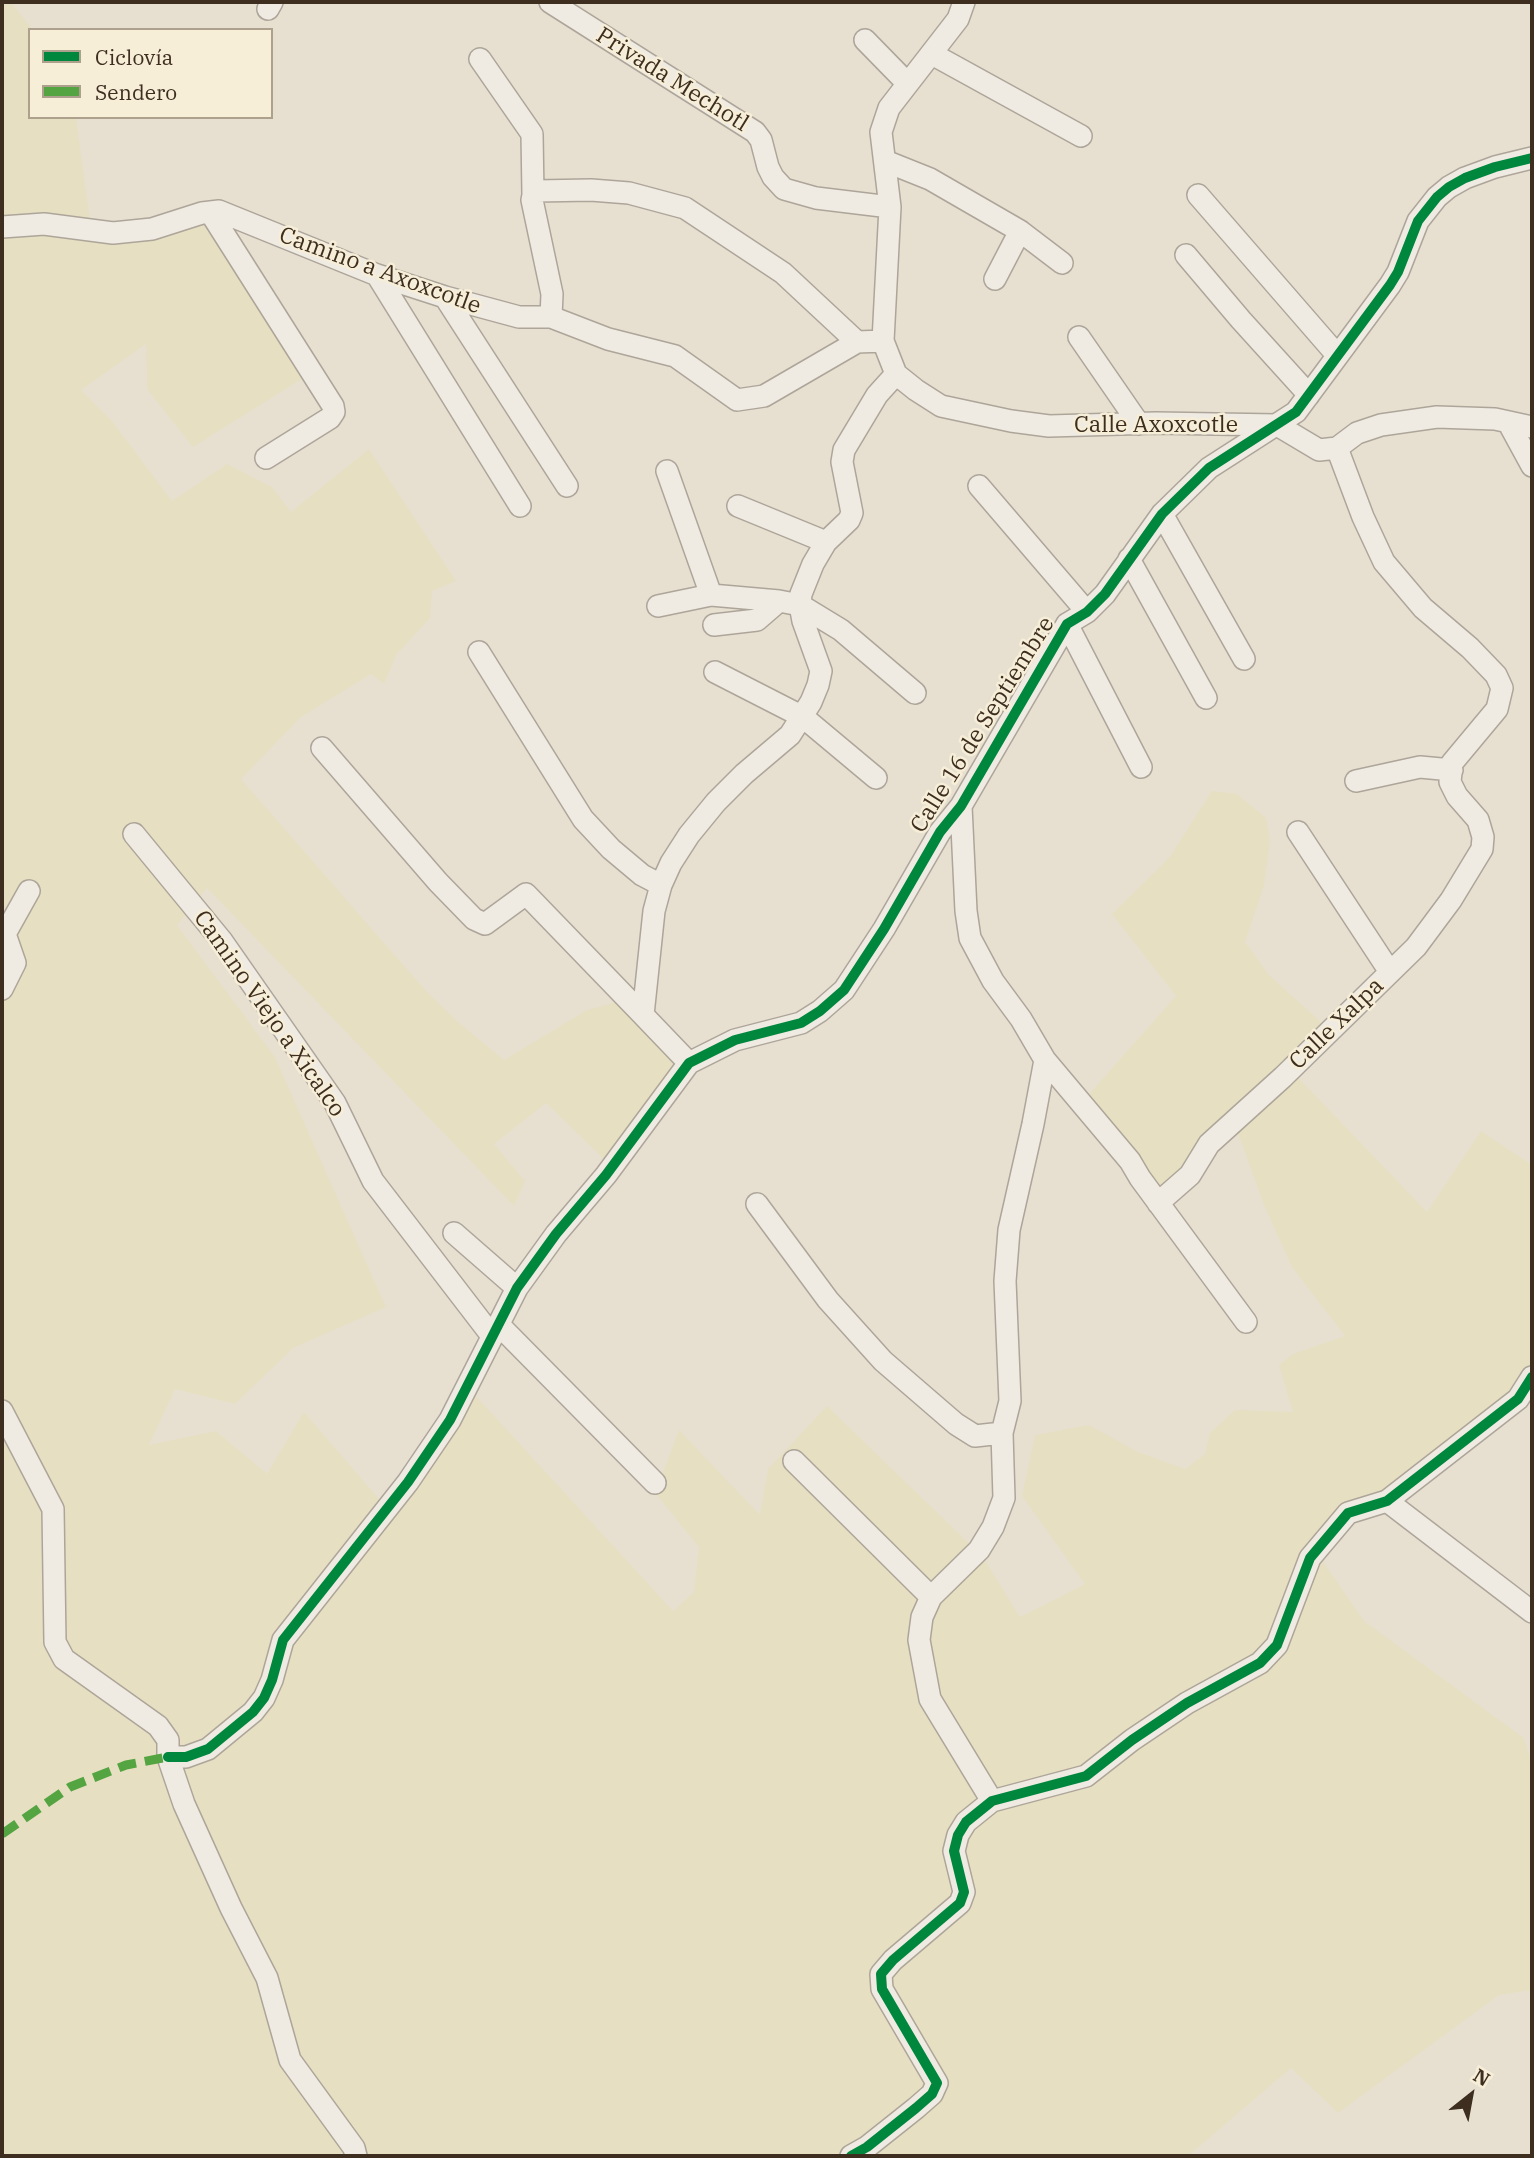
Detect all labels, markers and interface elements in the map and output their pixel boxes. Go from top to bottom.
street label: Privada Mechotl [591,22,753,138]
legend [28,28,273,119]
text: Ciclovía [95,43,173,71]
text: Sendero [95,78,177,106]
street label: Camino a Axoxcotle [275,222,485,320]
street label: Calle Axoxcotle [1074,411,1238,439]
street label: Calle 16 de Septiembre [905,612,1061,838]
street label: Camino Viejo a Xicalco [187,906,351,1122]
street label: Calle Xalpa [1284,972,1390,1076]
north arrow [1436,2060,1506,2130]
text: N [1469,2063,1494,2091]

